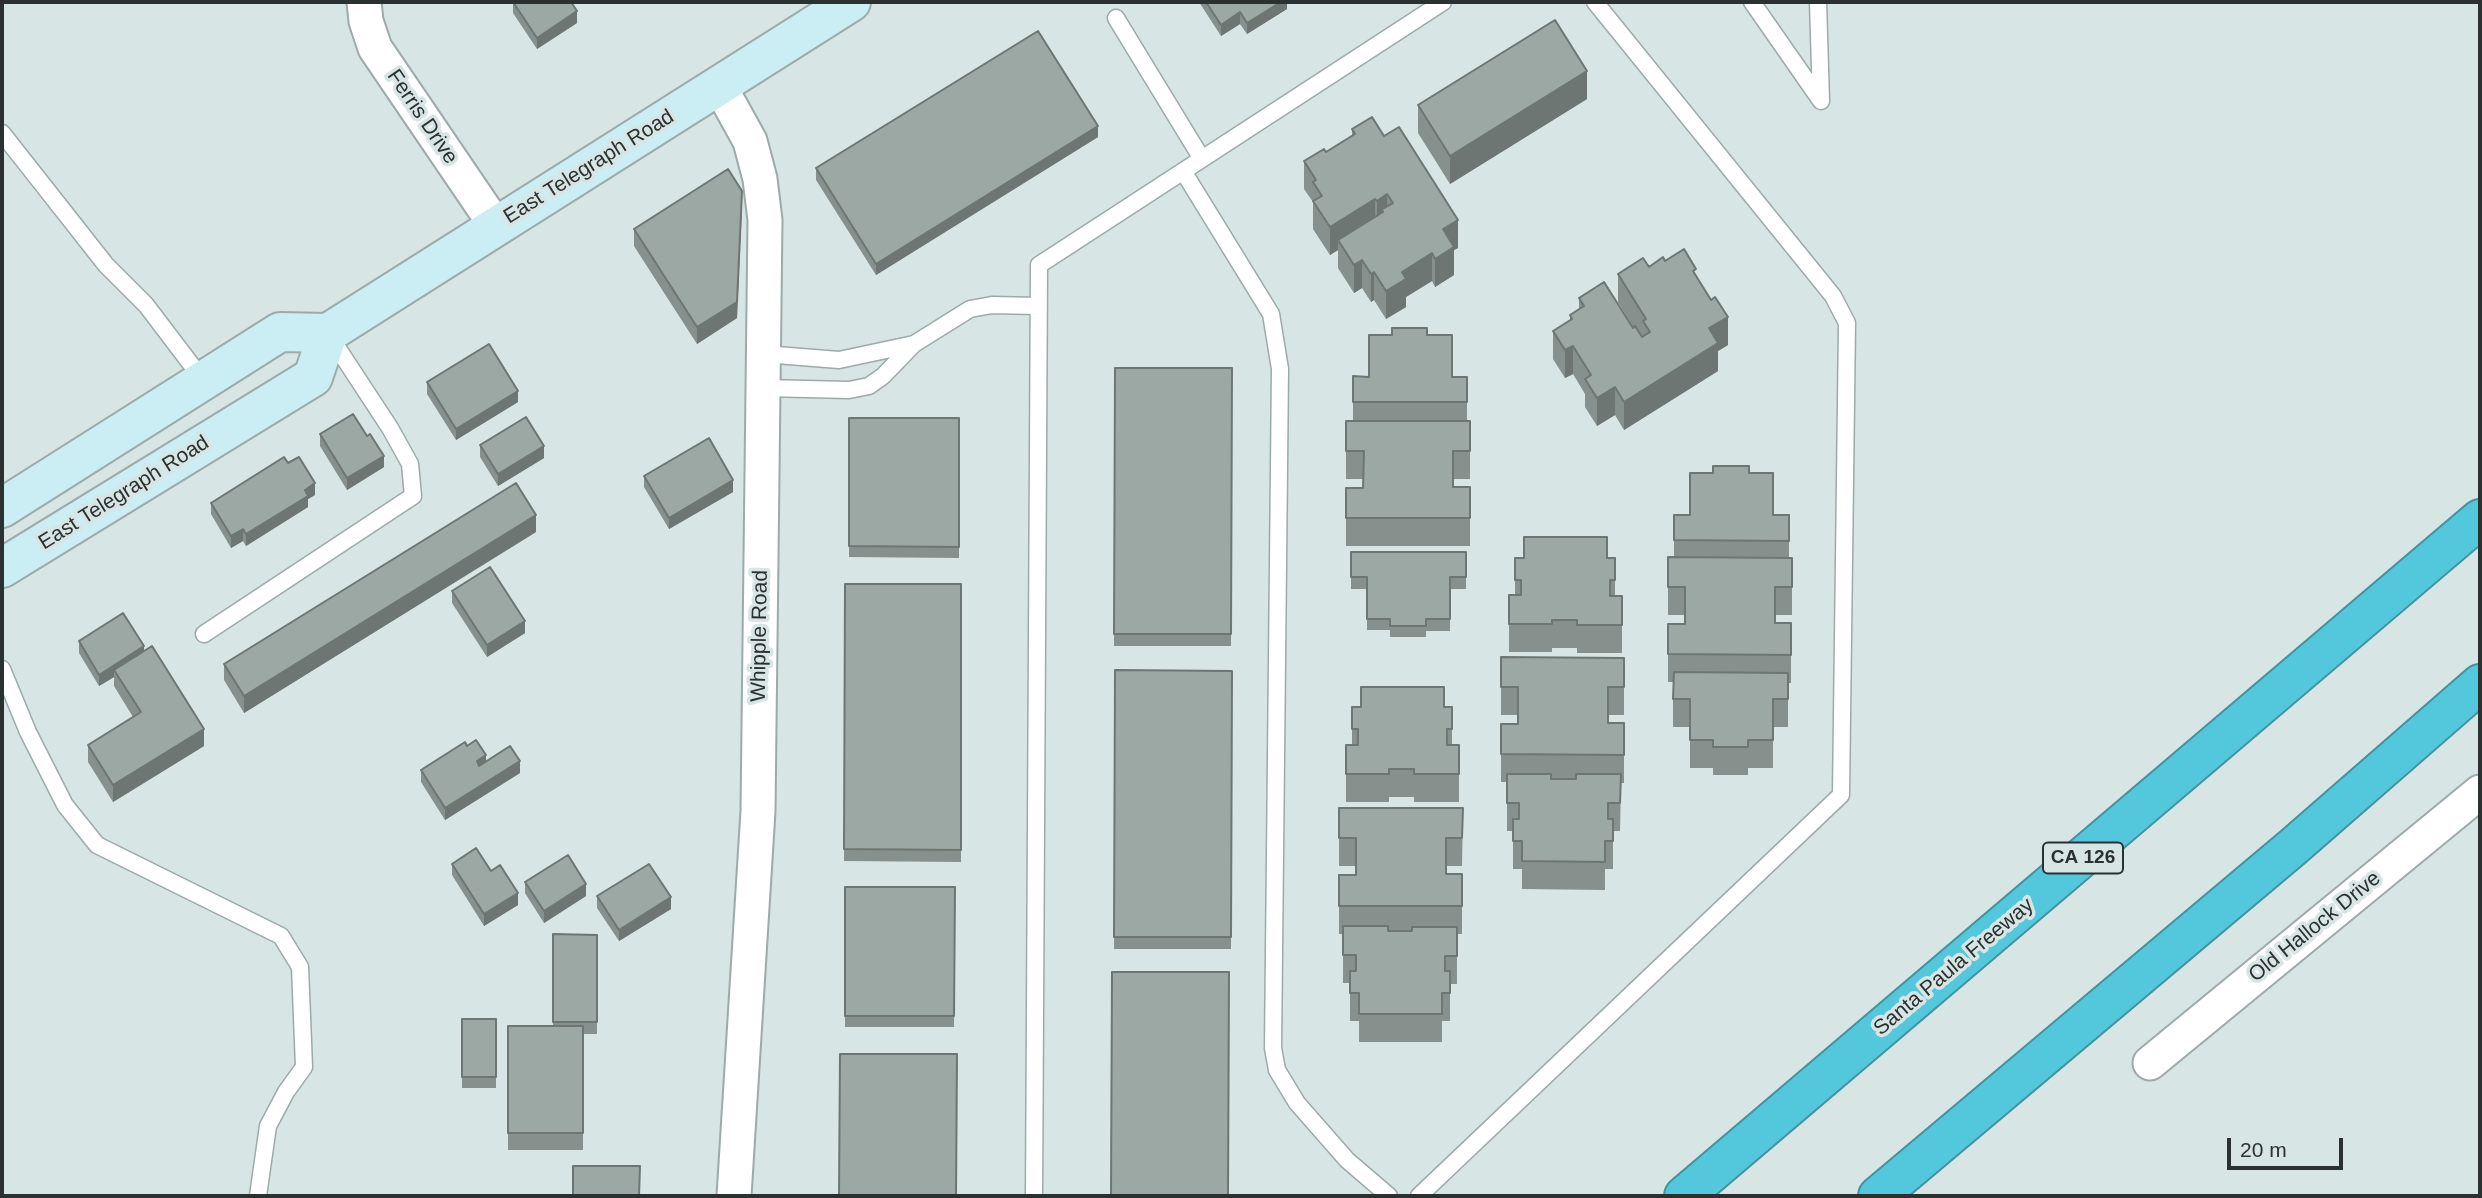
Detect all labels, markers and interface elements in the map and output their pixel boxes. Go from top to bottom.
street label: Ferris Drive [381,65,463,169]
street label: East Telegraph Road [499,104,679,230]
street label: East Telegraph Road [34,430,214,556]
street label: Whipple Road [746,570,774,702]
road number: CA 126 [2043,842,2123,874]
street label: Old Hallock Drive [2244,866,2386,988]
street label: Santa Paula Freeway [1869,893,2039,1041]
scale bar [2230,1124,2346,1168]
text: 20 m [2240,1138,2287,1161]

